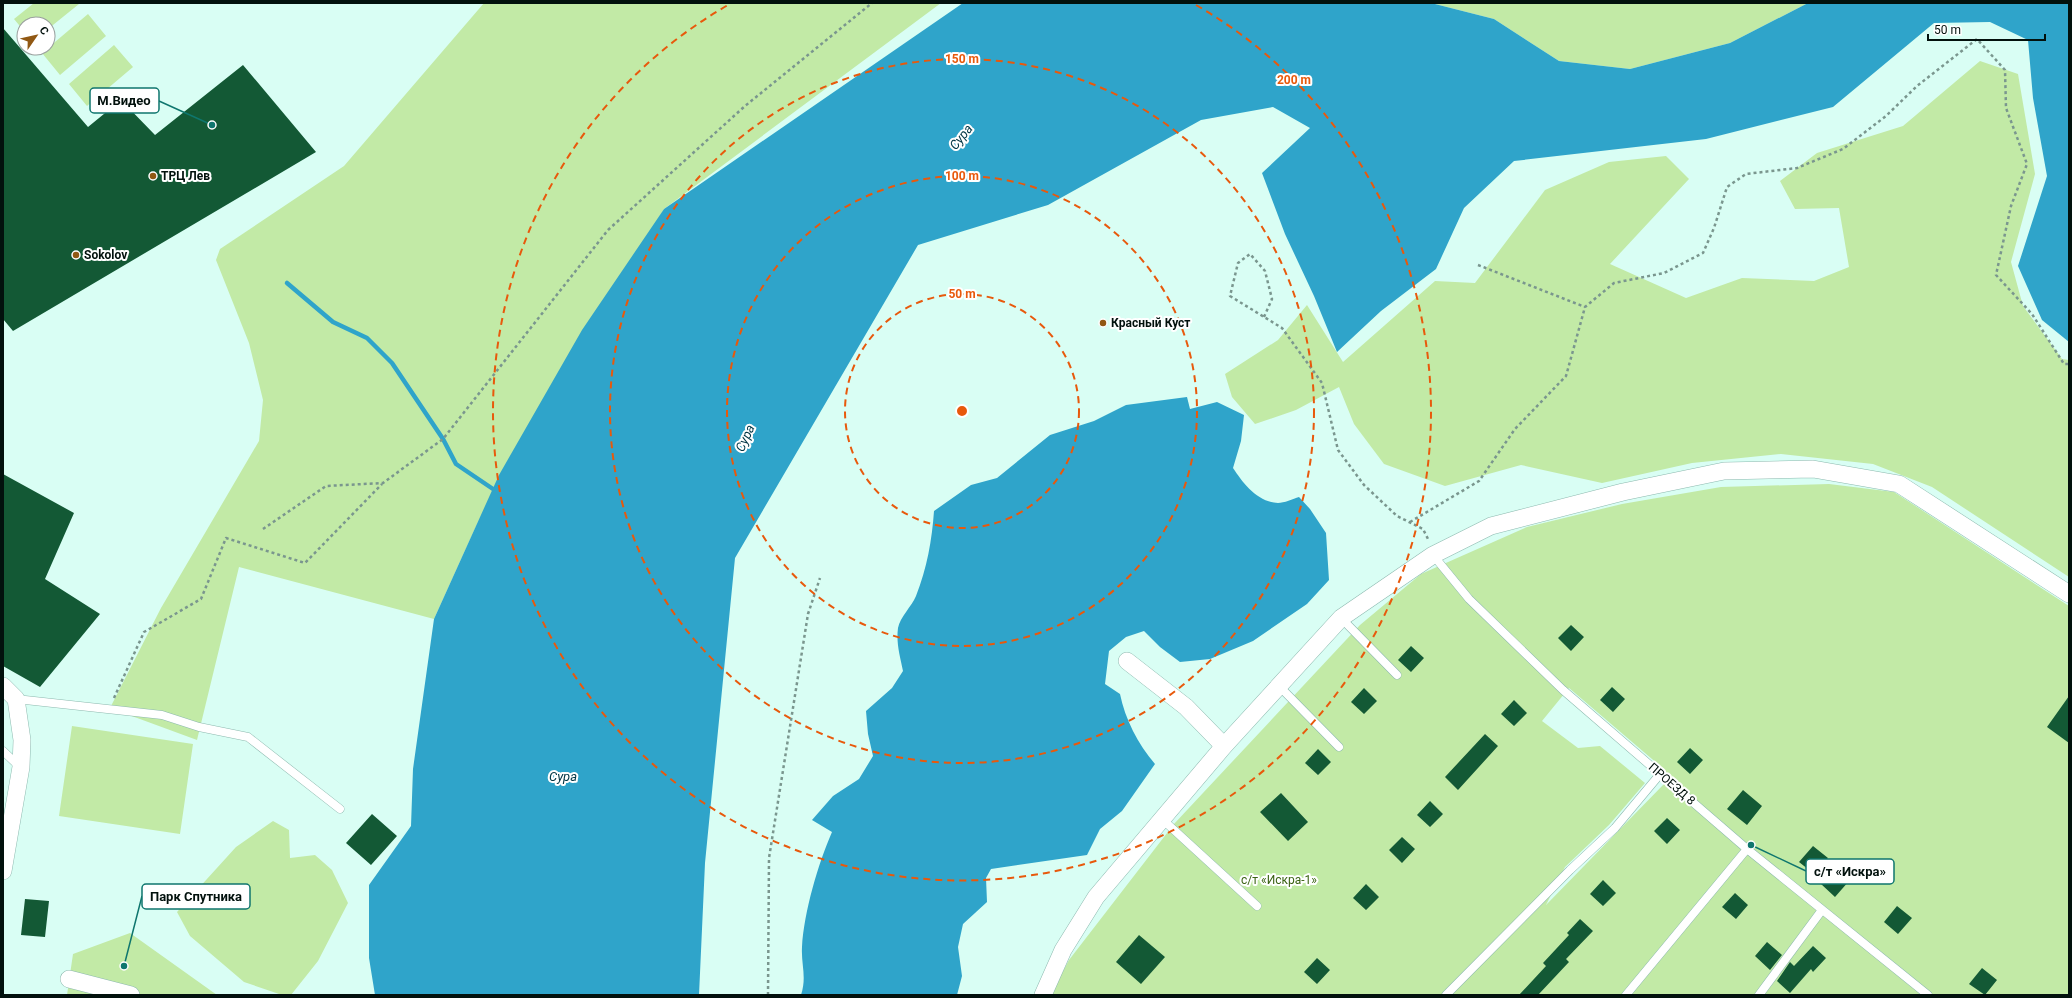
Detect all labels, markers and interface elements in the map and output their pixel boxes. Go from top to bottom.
north arrow [16,16,56,56]
scale bar [1928,16,2045,42]
text: 50 m [1934,23,1961,37]
text: С [36,24,51,37]
text: 150 m [945,52,979,66]
text: 200 m [1277,73,1311,87]
callout: М.Видео [90,88,159,113]
text: М.Видео [97,93,151,108]
water label: Сура [946,121,976,153]
place label: ТРЦ Лев [161,169,210,183]
text: 100 m [945,169,979,183]
marker: ТРЦ Лев [148,171,158,181]
place label: Sokolov [84,248,127,262]
marker: Sokolov [71,250,81,260]
text: 50 m [948,287,976,301]
place label: Красный Куст [1111,316,1191,330]
marker: Красный Куст [1098,318,1108,328]
centre of rings [955,404,969,418]
water label: Сура [732,422,758,454]
street label: ПРОЕЗД 8 [1646,760,1698,808]
water label: Сура [549,769,577,784]
callout: с/т «Искра» [1806,859,1894,884]
text: с/т «Искра» [1814,864,1886,879]
park label: с/т «Искра-1» [1241,873,1317,887]
callout: Парк Спутника [142,884,250,909]
text: Парк Спутника [150,889,242,904]

